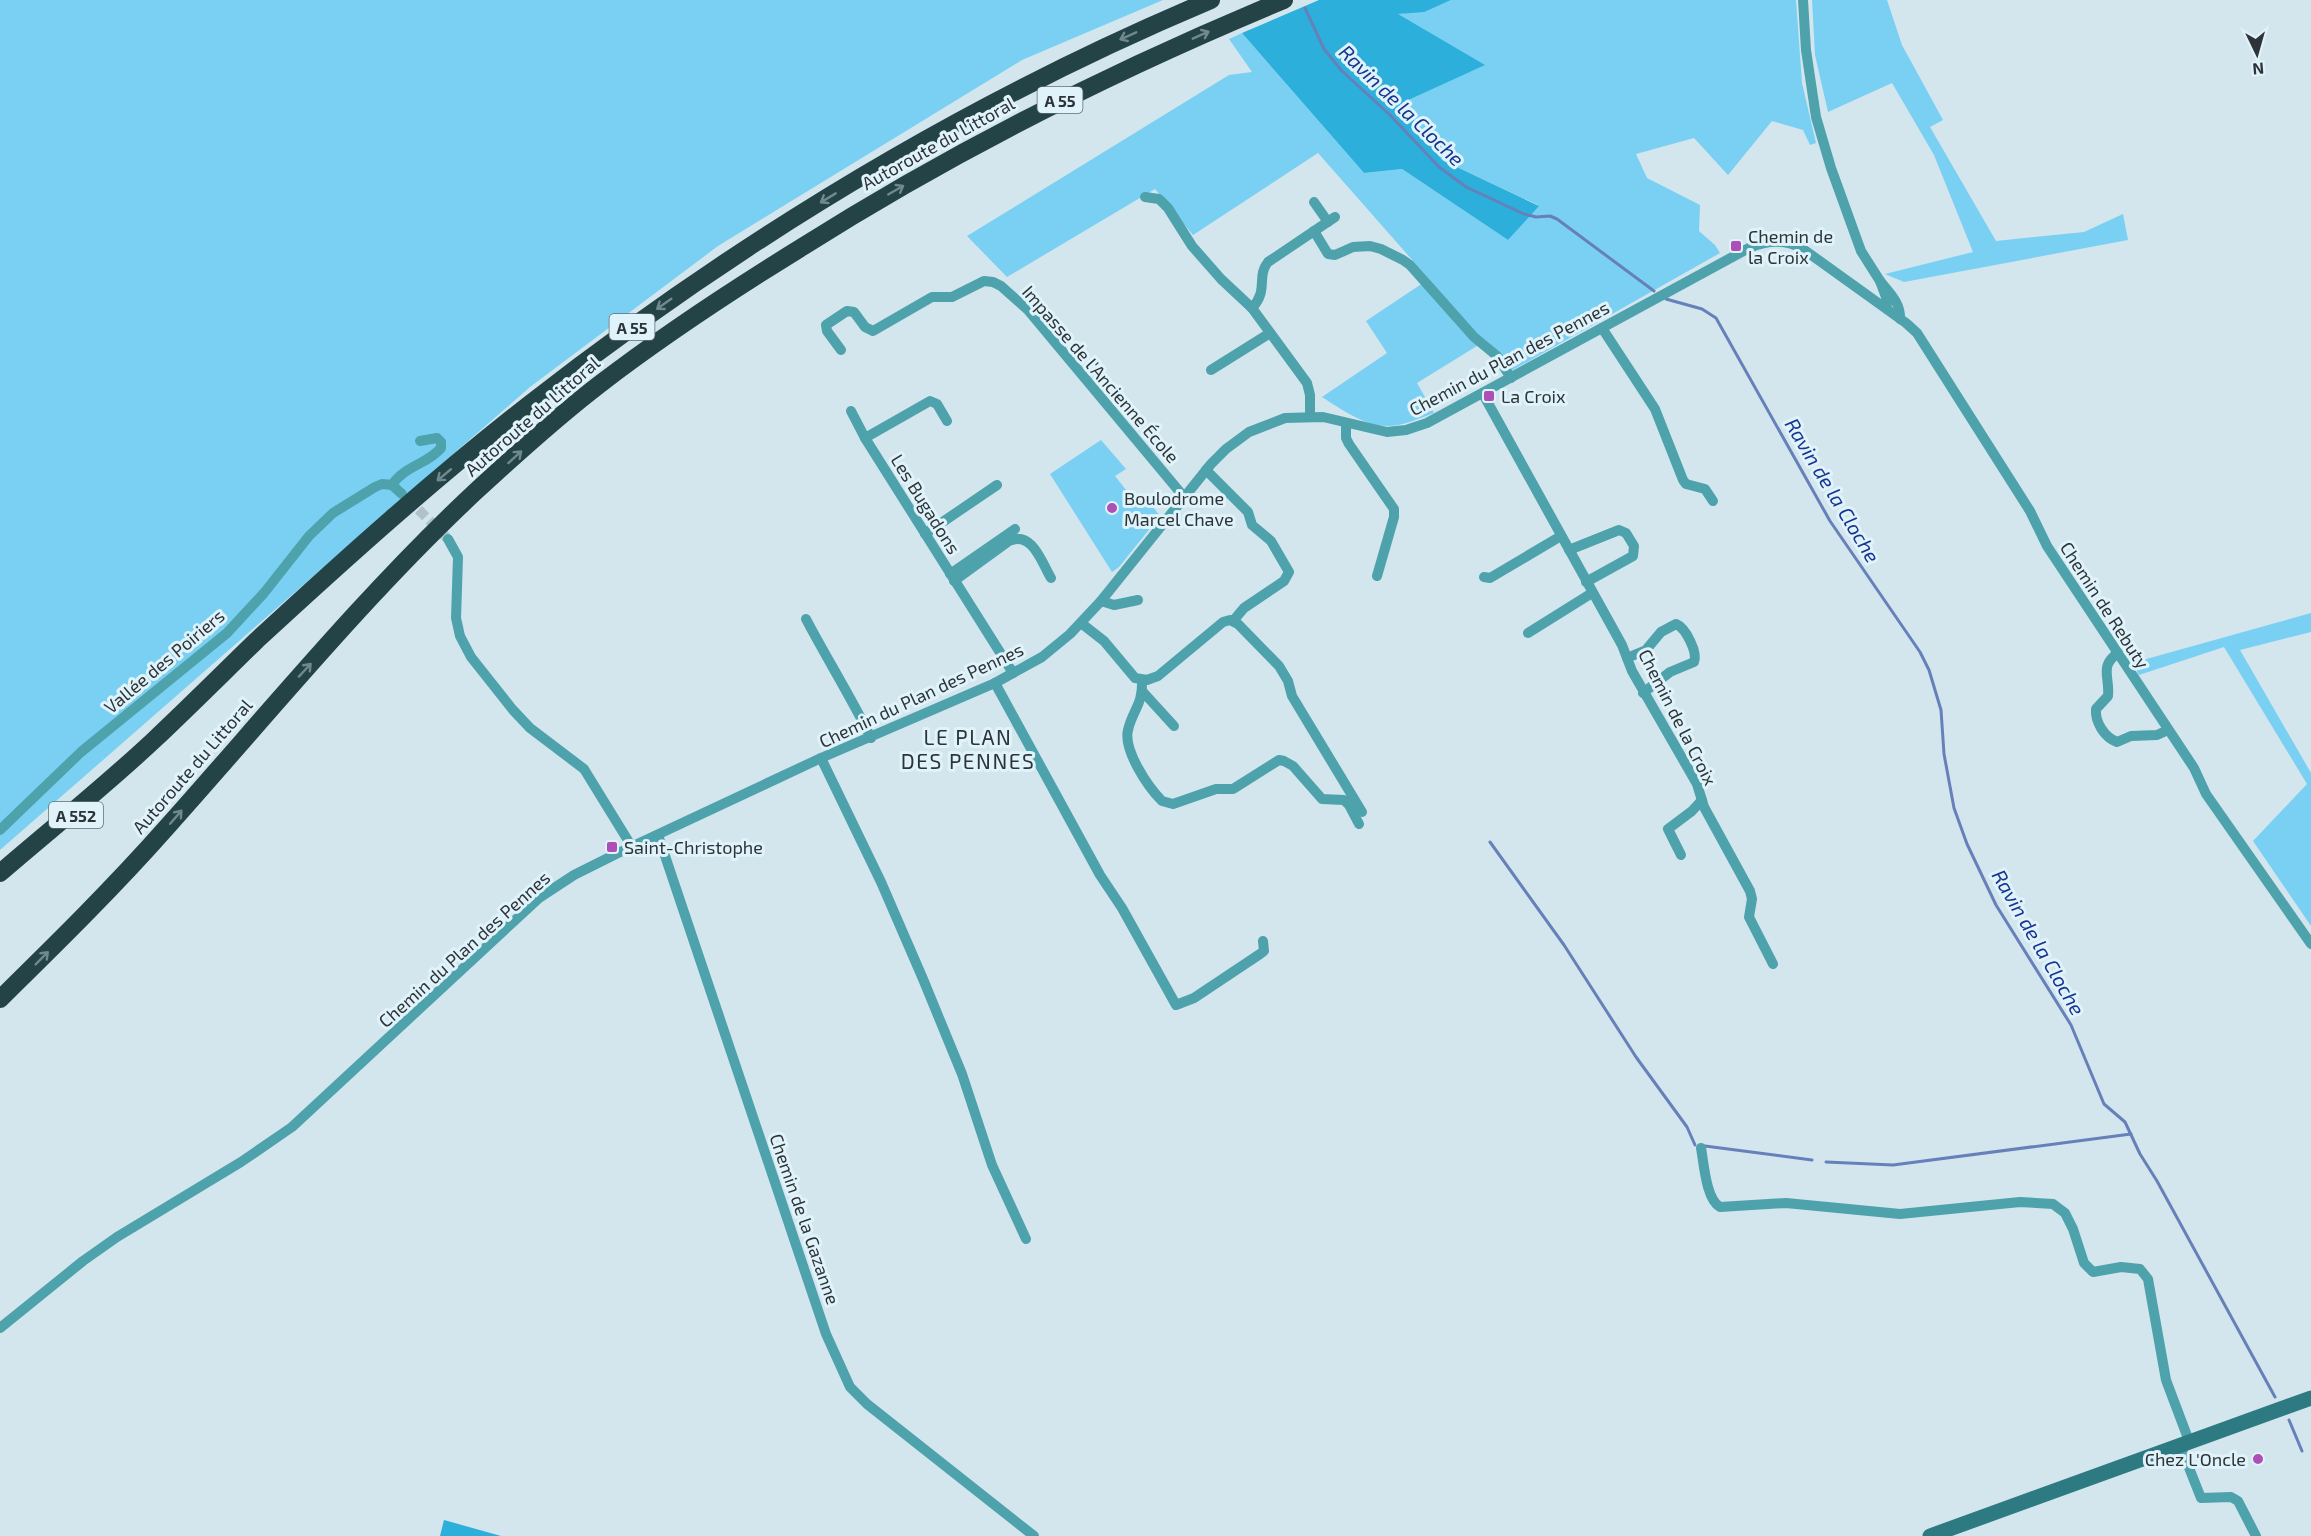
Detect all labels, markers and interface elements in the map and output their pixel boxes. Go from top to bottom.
north arrow [2227,24,2287,84]
one-way arrow [1192,29,1210,40]
one-way arrow [1120,30,1138,42]
water label: Ravin de la Cloche [1335,39,1470,171]
text: N [2252,59,2265,79]
road number: A 55 [1038,87,1082,113]
street label: Autoroute du Littoral [858,92,1019,194]
one-way arrow [887,183,904,195]
one-way arrow [820,192,837,204]
place label: Chemin de la Croix [1748,225,1833,268]
marker: Chemin de la Croix [1729,239,1743,253]
street label: Impasse de l'Ancienne École [1018,281,1184,467]
street label: Chemin du Plan des Pennes [1405,296,1613,420]
one-way arrow [657,298,673,310]
road number: A 55 [610,314,654,340]
street label: Autoroute du Littoral [460,351,604,480]
place label: La Croix [1501,385,1566,407]
marker: La Croix [1482,389,1496,403]
water label: Ravin de la Cloche [1780,413,1886,567]
one-way arrow [507,450,522,464]
street label: Les Bugadons [887,450,965,558]
one-way arrow [437,468,452,482]
place label: Boulodrome Marcel Chave [1124,487,1234,530]
marker: Boulodrome Marcel Chave [1105,501,1119,515]
street label: Chemin de Rebuty [2056,537,2154,673]
street label: Vallée des Poiriers [99,604,229,718]
street label: Chemin du Plan des Pennes [815,638,1027,752]
street label: Chemin de la Croix [1634,645,1722,789]
one-way arrow [297,663,311,678]
street label: Autoroute du Littoral [128,694,257,838]
district label: LE PLAN DES PENNES [901,724,1035,773]
road number: A 552 [49,802,103,828]
one-way arrow [169,810,183,825]
place label: Saint-Christophe [624,836,763,858]
marker: Saint-Christophe [605,840,619,854]
water label: Ravin de la Cloche [1988,865,2091,1019]
street label: Chemin du Plan des Pennes [374,866,554,1032]
one-way arrow [34,951,49,965]
street label: Chemin de la Gazanne [765,1131,845,1307]
place label: Chez L'Oncle [2145,1448,2246,1470]
marker: Chez L'Oncle [2251,1452,2265,1466]

